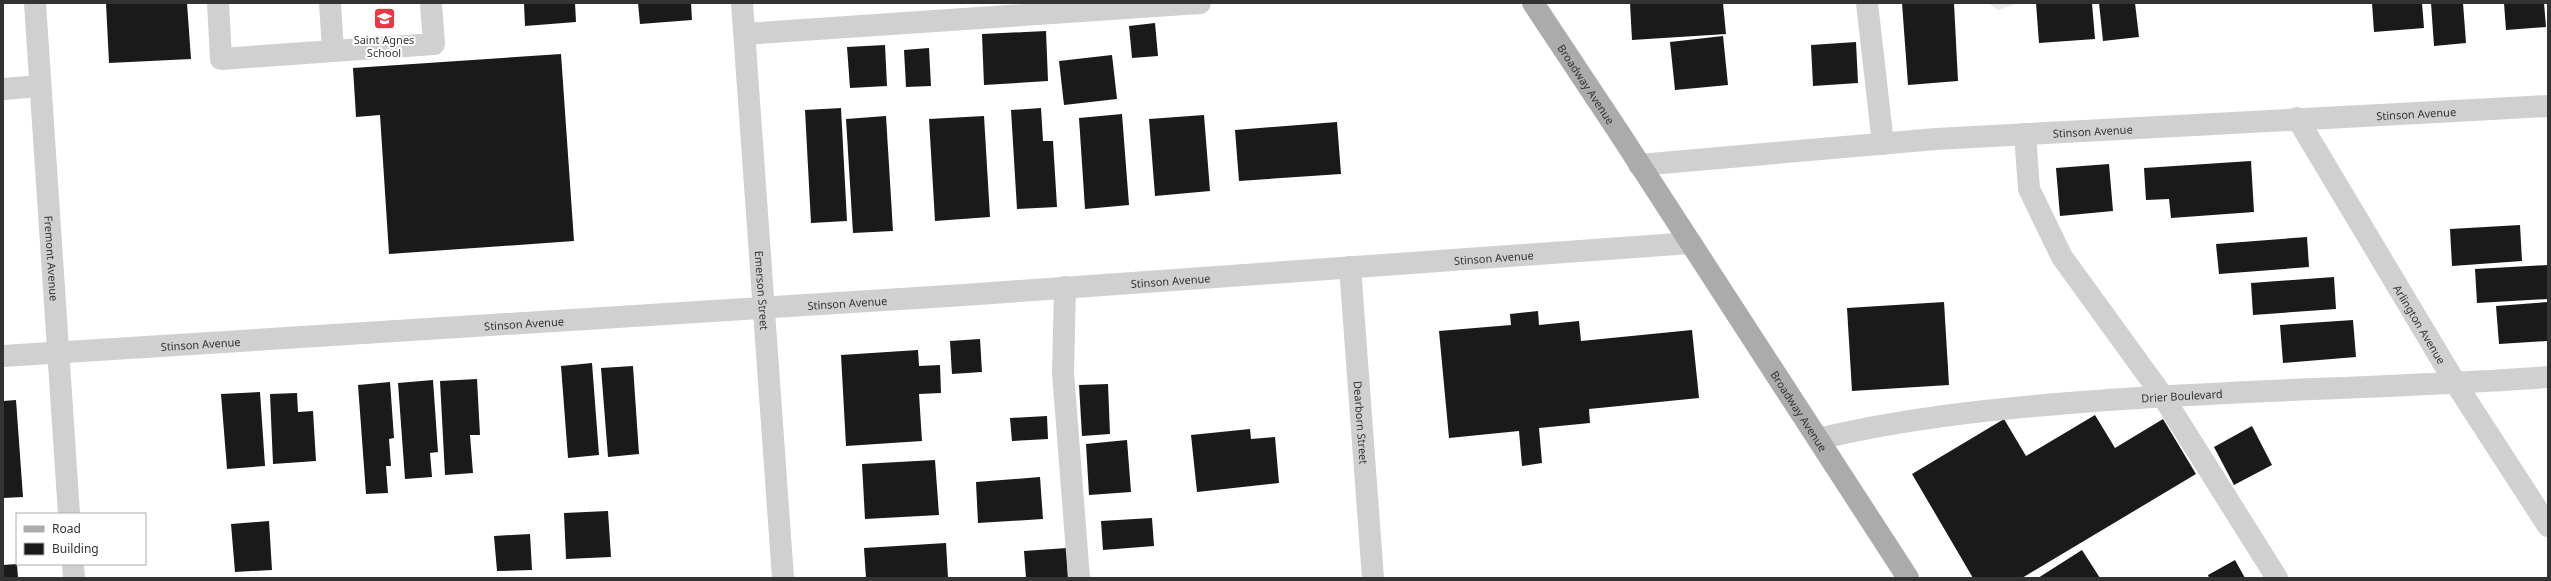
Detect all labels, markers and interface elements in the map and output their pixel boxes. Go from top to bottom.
school or university icon: Saint Agnes School [371,6,397,32]
place label: Saint Agnes School [354,32,414,60]
street label: Broadway Avenue [1555,41,1619,127]
street label: Stinson Avenue [2376,103,2457,123]
street label: Stinson Avenue [2052,121,2133,140]
street label: Fremont Avenue [42,215,62,302]
street label: Stinson Avenue [1453,247,1534,267]
street label: Emerson Street [752,250,773,331]
street label: Stinson Avenue [1130,270,1211,291]
street label: Arlington Avenue [2391,282,2450,366]
street label: Stinson Avenue [807,292,888,312]
street label: Stinson Avenue [484,313,564,333]
street label: Stinson Avenue [160,333,241,353]
street label: Broadway Avenue [1768,368,1831,454]
street label: Dearborn Street [1351,380,1372,465]
street label: Drier Boulevard [2141,386,2223,405]
legend [16,513,146,565]
text: Road [52,520,81,537]
text: Building [52,540,99,557]

